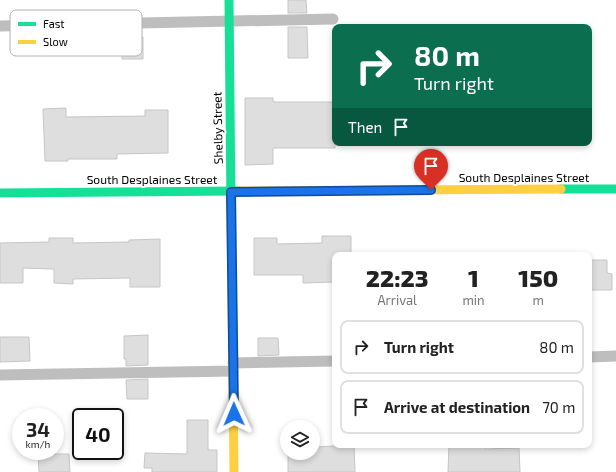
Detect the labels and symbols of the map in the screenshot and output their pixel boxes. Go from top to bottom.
legend [10,10,142,56]
text: Fast [43,17,65,30]
text: Slow [43,35,68,48]
street label: Shelby Street [209,91,225,164]
pin [414,149,448,190]
street label: South Desplaines Street [459,170,590,184]
street label: South Desplaines Street [87,172,218,186]
position arrow [213,393,255,435]
speed limit sign: 40 [72,408,124,460]

